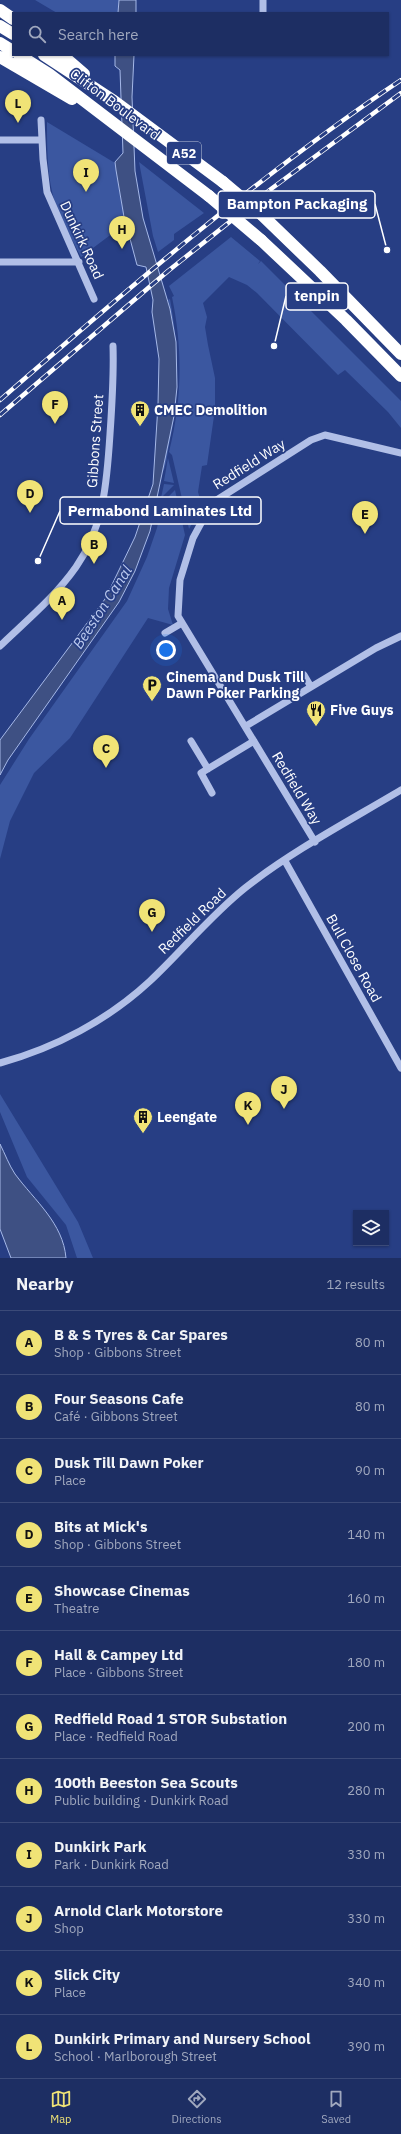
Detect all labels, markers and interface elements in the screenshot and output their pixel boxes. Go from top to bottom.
search box [12,12,389,56]
icon: search [26,23,48,45]
text: Search here [58,25,138,44]
street label: Clifton Boulevard [66,64,164,144]
pin: L [5,90,31,123]
road number: A52 [167,142,201,164]
pin: I [73,159,99,192]
callout: Bampton Packaging [218,191,375,218]
text: Bampton Packaging [227,194,368,213]
street label: Dunkirk Road [56,198,108,282]
pin: H [109,216,135,249]
callout: tenpin [286,283,348,310]
text: tenpin [294,286,340,305]
pin: F [42,391,68,424]
street label: Gibbons Street [83,394,107,488]
building icon: CMEC Demolition [129,399,151,427]
place label: CMEC Demolition [154,401,267,419]
street label: Redfield Way [209,435,289,493]
pin: D [17,480,43,513]
callout: Permabond Laminates Ltd [60,497,261,524]
text: Permabond Laminates Ltd [68,501,252,520]
pin: E [352,501,378,534]
pin: B [81,531,107,564]
water label: Beeston Canal [68,562,136,652]
pin: A [49,587,75,620]
your location [156,640,176,660]
place label: Cinema and Dusk Till Dawn Poker Parking [166,668,304,702]
parking icon: Cinema and Dusk Till Dawn Poker Parking [141,674,163,702]
restaurant icon: Five Guys [305,699,327,727]
place label: Five Guys [330,701,394,719]
pin: C [93,735,119,768]
street label: Redfield Way [268,748,326,828]
street label: Redfield Road [154,884,230,958]
pin: G [139,899,165,932]
street label: Bull Close Road [322,911,386,1005]
pin: J [271,1076,297,1109]
pin: K [235,1092,261,1125]
building icon: Leengate [132,1106,154,1134]
place label: Leengate [157,1108,217,1126]
map controls [353,1210,389,1246]
button: layers [353,1210,389,1246]
text: Nearby [16,1273,74,1295]
text: 12 results [326,1276,385,1293]
text: B & S Tyres & Car Spares [54,1325,228,1344]
text: A [25,1334,33,1351]
text: 80 m [355,1334,385,1351]
text: Shop · Gibbons Street [54,1344,181,1361]
text: Four Seasons Cafe [54,1389,184,1408]
text: B [25,1398,33,1415]
text: 80 m [355,1398,385,1415]
text: Café · Gibbons Street [54,1408,178,1425]
text: Dusk Till Dawn Poker [54,1453,203,1472]
text: C [25,1462,33,1479]
text: 90 m [355,1462,385,1479]
text: Place [54,1472,86,1489]
text: Bits at Mick's [54,1517,147,1536]
text: D [24,1526,34,1543]
text: 140 m [347,1526,385,1543]
text: Shop · Gibbons Street [54,1536,181,1553]
text: Showcase Cinemas [54,1581,190,1600]
text: E [25,1590,33,1607]
text: 160 m [347,1590,385,1607]
text: Theatre [54,1600,99,1617]
text: Hall & Campey Ltd [54,1645,183,1664]
text: F [25,1654,33,1671]
text: 180 m [347,1654,385,1671]
text: Place · Gibbons Street [54,1664,183,1681]
text: Redfield Road 1 STOR Substation [54,1709,287,1728]
text: G [24,1718,34,1735]
text: 200 m [347,1718,385,1735]
text: Place · Redfield Road [54,1728,178,1745]
text: 100th Beeston Sea Scouts [54,1773,238,1792]
text: H [24,1782,34,1799]
text: 280 m [347,1782,385,1799]
text: Public building · Dunkirk Road [54,1792,229,1809]
text: Dunkirk Park [54,1837,146,1856]
text: I [26,1846,32,1863]
text: 330 m [347,1846,385,1863]
text: Park · Dunkirk Road [54,1856,169,1873]
text: Arnold Clark Motorstore [54,1901,223,1920]
text: J [25,1910,33,1927]
text: 330 m [347,1910,385,1927]
text: Shop [54,1920,84,1937]
text: Slick City [54,1965,120,1984]
text: K [24,1974,34,1991]
text: 340 m [347,1974,385,1991]
text: Place [54,1984,86,2001]
text: Dunkirk Primary and Nursery School [54,2029,310,2048]
text: L [26,2038,32,2055]
text: 390 m [347,2038,385,2055]
text: School · Marlborough Street [54,2048,217,2065]
tab: Map [50,2088,72,2126]
tab: Directions [172,2088,222,2126]
tab: Saved [321,2088,351,2126]

